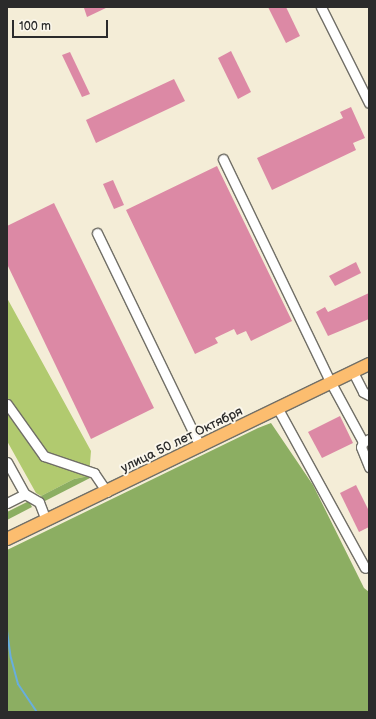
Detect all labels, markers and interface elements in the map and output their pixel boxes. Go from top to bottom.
scale bar [14,12,110,38]
text: 100 m [19,19,51,34]
street label: улица 50 лет Октября [119,404,245,476]

